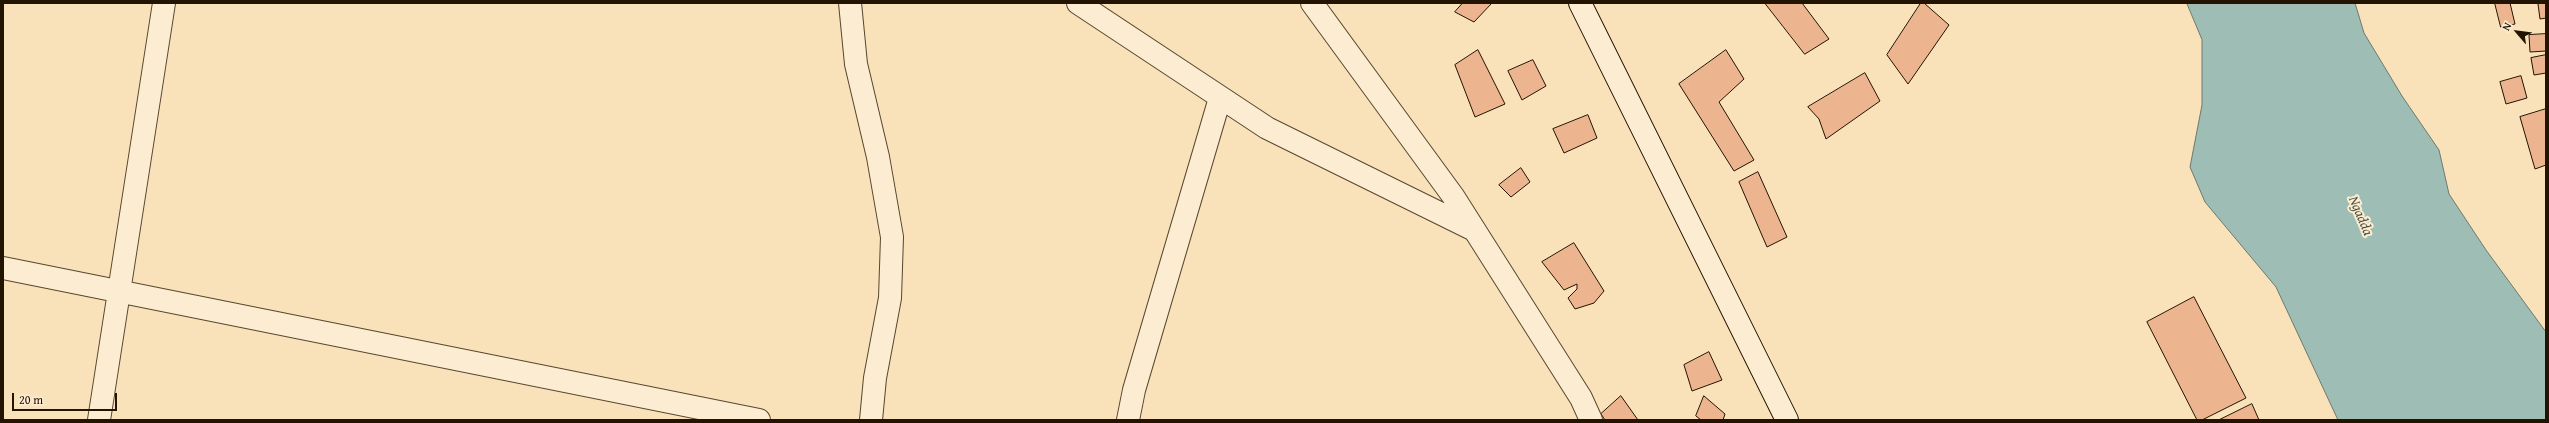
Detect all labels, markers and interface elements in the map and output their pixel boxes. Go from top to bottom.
north arrow [2497,12,2537,52]
text: N [2498,19,2515,33]
water label: Ngadda [2344,194,2376,238]
scale bar [14,385,119,411]
text: 20 m [19,391,43,408]

